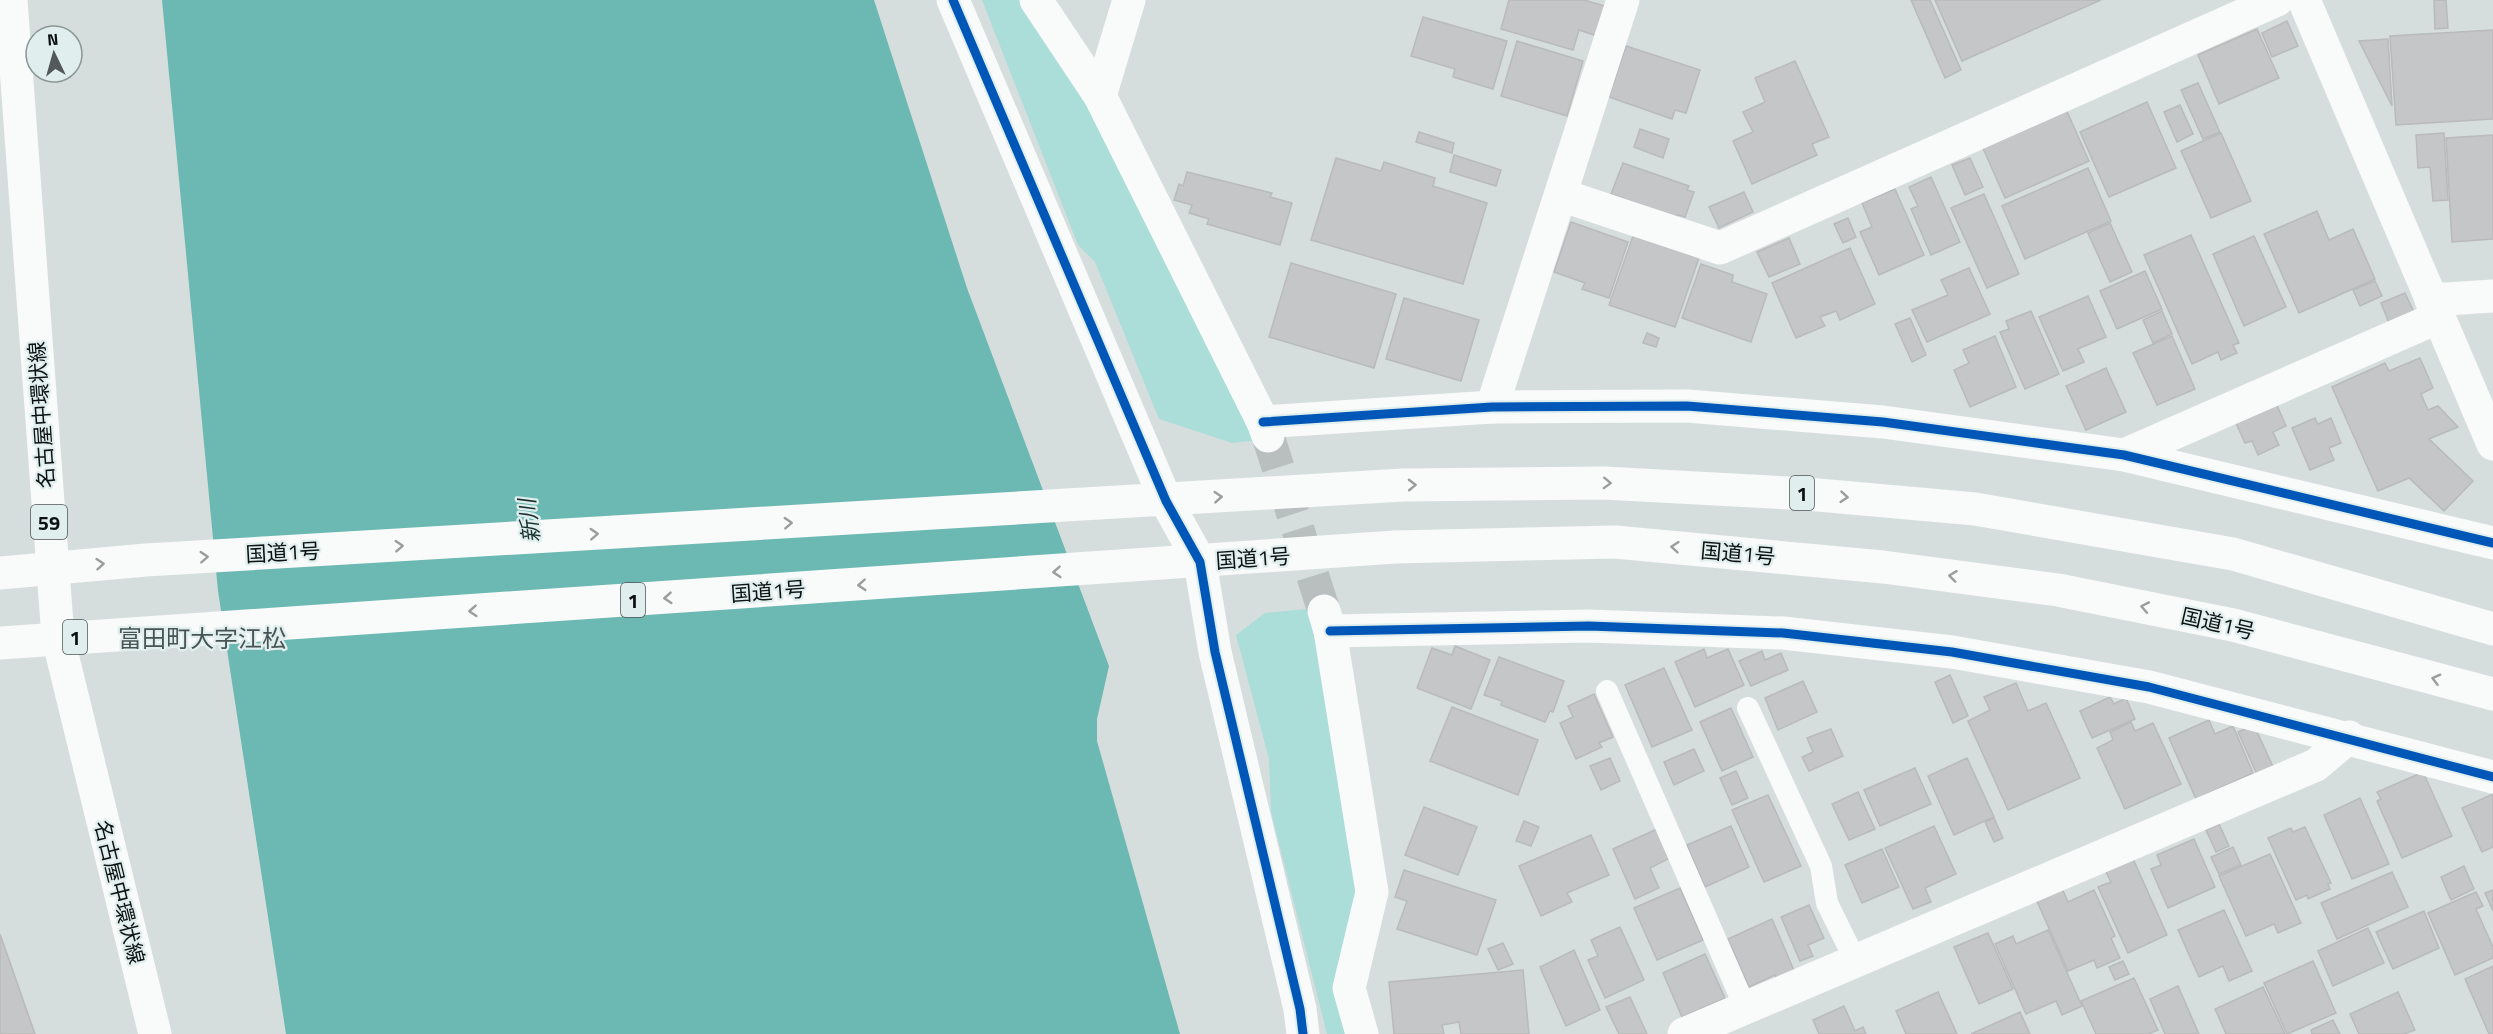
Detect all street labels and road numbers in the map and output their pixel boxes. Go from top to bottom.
street label: 名古屋中環状線 [20,341,62,489]
road number: 1 [1790,476,1814,510]
road number: 59 [31,505,67,539]
street label: 国道1号 [245,534,321,570]
street label: 国道1号 [1699,534,1777,572]
street label: 国道1号 [1215,539,1291,577]
street label: 国道1号 [730,572,806,610]
road number: 1 [621,583,645,617]
street label: 国道1号 [2178,599,2258,647]
road number: 1 [63,620,87,654]
street label: 名古屋中環状線 [87,817,153,967]

